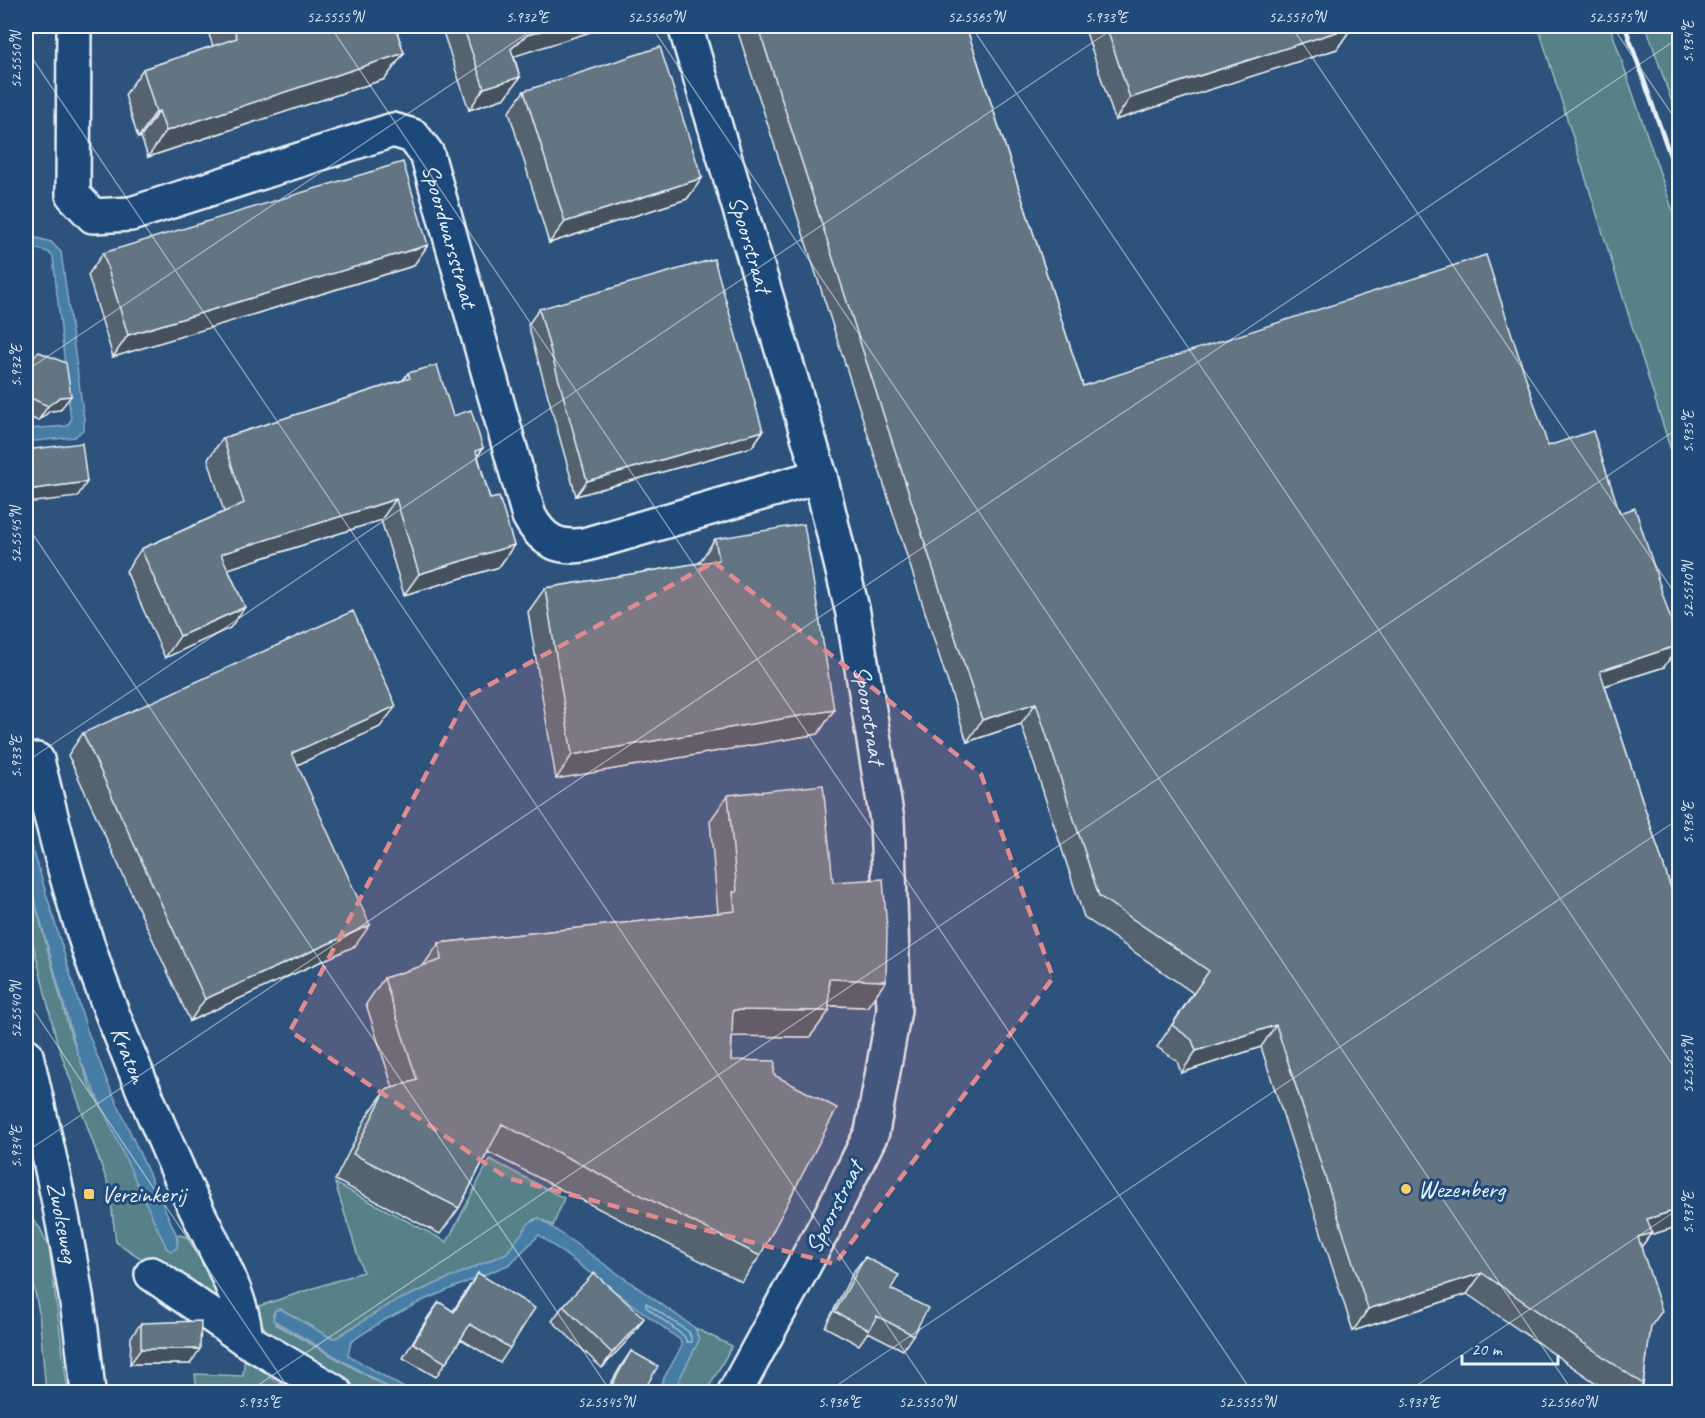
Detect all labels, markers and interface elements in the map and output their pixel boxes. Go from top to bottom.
text: 52.5555°N [307,8,366,27]
text: 5.932°E [506,8,550,27]
text: 52.5560°N [628,8,687,27]
text: 52.5565°N [948,8,1007,27]
text: 5.933°E [1085,8,1129,27]
text: 52.5570°N [1269,8,1328,27]
text: 52.5575°N [1589,8,1648,27]
text: 5.934°E [1679,19,1698,63]
text: 52.5550°N [7,29,26,88]
street label: Spoordwarsstraat [416,161,485,313]
street label: Spoorstraat [722,192,780,299]
text: 5.932°E [7,343,26,387]
text: 5.935°E [1679,409,1698,453]
text: 52.5545°N [7,504,26,563]
text: 52.5570°N [1679,559,1698,618]
street label: Spoorstraat [847,663,893,769]
text: 5.933°E [7,734,26,778]
text: 5.936°E [1679,800,1698,844]
text: 52.5540°N [7,979,26,1038]
street label: Kraton [104,1022,154,1088]
text: 52.5565°N [1679,1034,1698,1093]
text: 5.934°E [7,1124,26,1168]
street label: Spoorstraat [798,1153,871,1258]
place label: Wezenberg [1418,1174,1507,1204]
street label: Zwolseweg [40,1179,86,1267]
place label: Verzinkerij [101,1179,189,1209]
marker: Wezenberg [1399,1182,1413,1196]
marker: Verzinkerij [82,1187,96,1201]
text: 5.937°E [1679,1190,1698,1234]
scale bar [1462,1328,1558,1366]
text: 20 m [1471,1338,1504,1360]
text: 5.935°E [238,1393,282,1412]
text: 52.5545°N [578,1393,637,1412]
text: 5.936°E [818,1393,862,1412]
text: 52.5550°N [899,1393,958,1412]
text: 52.5555°N [1219,1393,1278,1412]
text: 5.937°E [1397,1393,1441,1412]
text: 52.5560°N [1540,1393,1599,1412]

